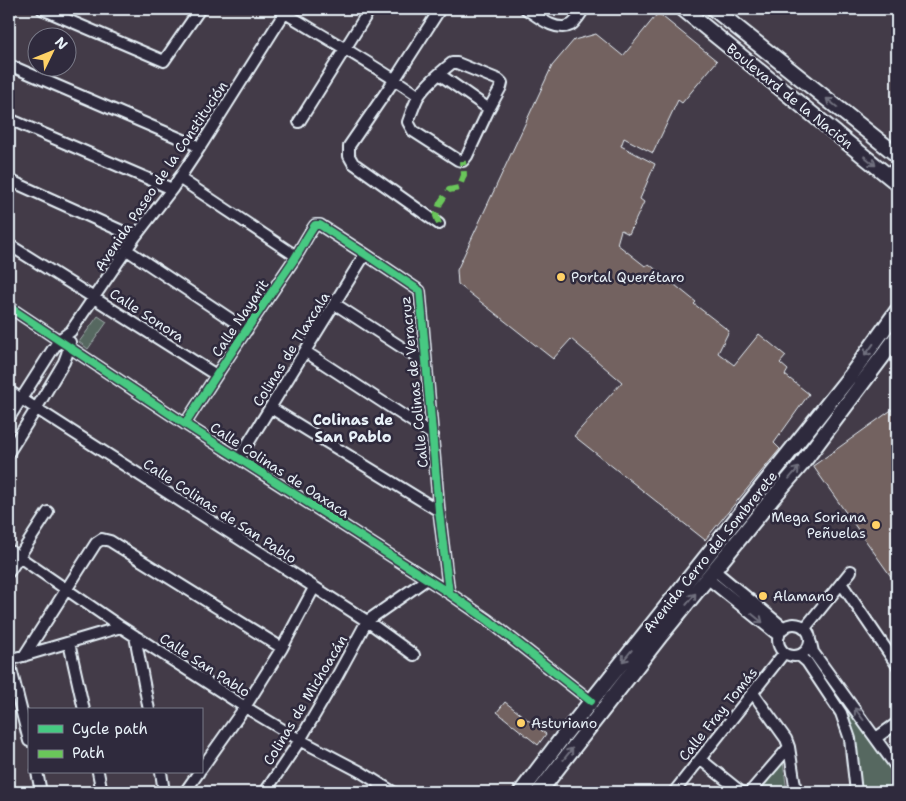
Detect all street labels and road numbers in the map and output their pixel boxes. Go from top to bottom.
street label: Boulevard de la Nación [723,39,857,153]
street label: Avenida Paseo de la Constitución [91,77,232,274]
street label: Calle Nayarit [207,276,273,360]
street label: Calle Sonora [106,284,188,346]
street label: Colinas de Tlaxcala [248,288,334,410]
street label: Calle Colinas de Veracruz [396,295,432,469]
street label: Calle Colinas de Oaxaca [207,418,354,522]
street label: Calle Colinas de San Pablo [140,455,300,567]
street label: Avenida Cerro del Sombrerete [639,467,781,637]
street label: Calle San Pablo [156,629,254,701]
street label: Colinas de Michoacán [259,631,351,768]
street label: Calle Fray Tomás [675,663,761,764]

